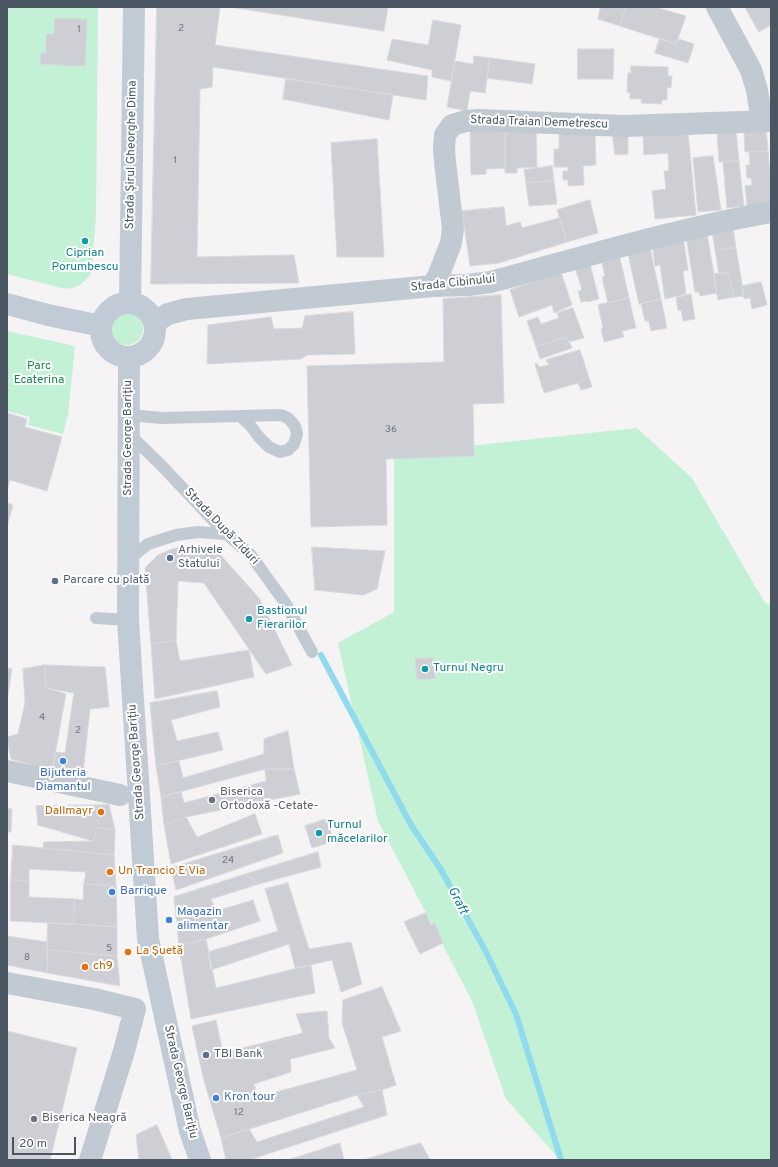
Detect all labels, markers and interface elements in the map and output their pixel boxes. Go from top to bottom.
house number: 2 [178,23,184,35]
house number: 1 [77,24,81,36]
street label: Strada Șirul Gheorghe Dima [124,80,140,230]
street label: Strada Traian Demetrescu [470,113,608,133]
house number: 1 [173,155,177,167]
marker: Ciprian Porumbescu [80,236,90,246]
place label: Ciprian Porumbescu [51,247,119,275]
street label: Strada Cibinului [410,272,496,296]
park label: Parc Ecaterina [14,360,64,388]
street label: Strada George Barițiu [122,380,136,496]
house number: 36 [385,424,397,436]
street label: Strada După Ziduri [181,486,261,568]
place label: Arhivele Statului [178,544,223,572]
marker: Arhivele Statului [165,553,175,563]
place label: Parcare cu plată [63,574,149,588]
marker: Parcare cu plată [50,576,60,586]
place label: Bastionul Fierarilor [257,605,307,633]
marker: Bastionul Fierarilor [244,614,254,624]
place label: Turnul Negru [433,662,504,676]
marker: Turnul Negru [420,664,430,674]
street label: Strada George Barițiu [126,704,148,820]
house number: 4 [39,712,45,724]
house number: 2 [75,725,81,737]
marker: Bijuteria Diamantul [58,756,68,766]
place label: Bijuteria Diamantul [35,767,91,795]
place label: Biserica Ortodoxă -Cetate- [220,786,318,814]
marker: Biserica Ortodoxă -Cetate- [207,795,217,805]
place label: Dallmayr [45,805,93,819]
marker: Dallmayr [96,807,106,817]
place label: Turnul măcelarilor [327,819,388,847]
marker: Turnul măcelarilor [314,828,324,838]
house number: 24 [222,855,234,867]
place label: Un Trancio E Via [118,865,205,879]
marker: Un Trancio E Via [105,867,115,877]
place label: Barrique [120,885,167,899]
water label: Graft [444,885,470,917]
marker: Barrique [107,887,117,897]
place label: Magazin alimentar [177,906,229,934]
marker: Magazin alimentar [164,915,174,925]
house number: 5 [106,943,112,955]
place label: La Șuetă [136,945,183,959]
marker: La Șuetă [123,947,133,957]
house number: 8 [24,952,30,964]
place label: ch9 [93,960,113,974]
marker: ch9 [80,962,90,972]
street label: Strada George Barițiu [160,1024,200,1140]
place label: TBI Bank [214,1048,263,1062]
marker: TBI Bank [201,1050,211,1060]
place label: Kron tour [224,1091,275,1105]
marker: Kron tour [211,1093,221,1103]
house number: 12 [234,1107,244,1119]
place label: Biserica Neagră [42,1112,127,1126]
marker: Biserica Neagră [29,1114,39,1124]
scale bar [14,1129,78,1155]
text: 20 m [19,1136,47,1152]

